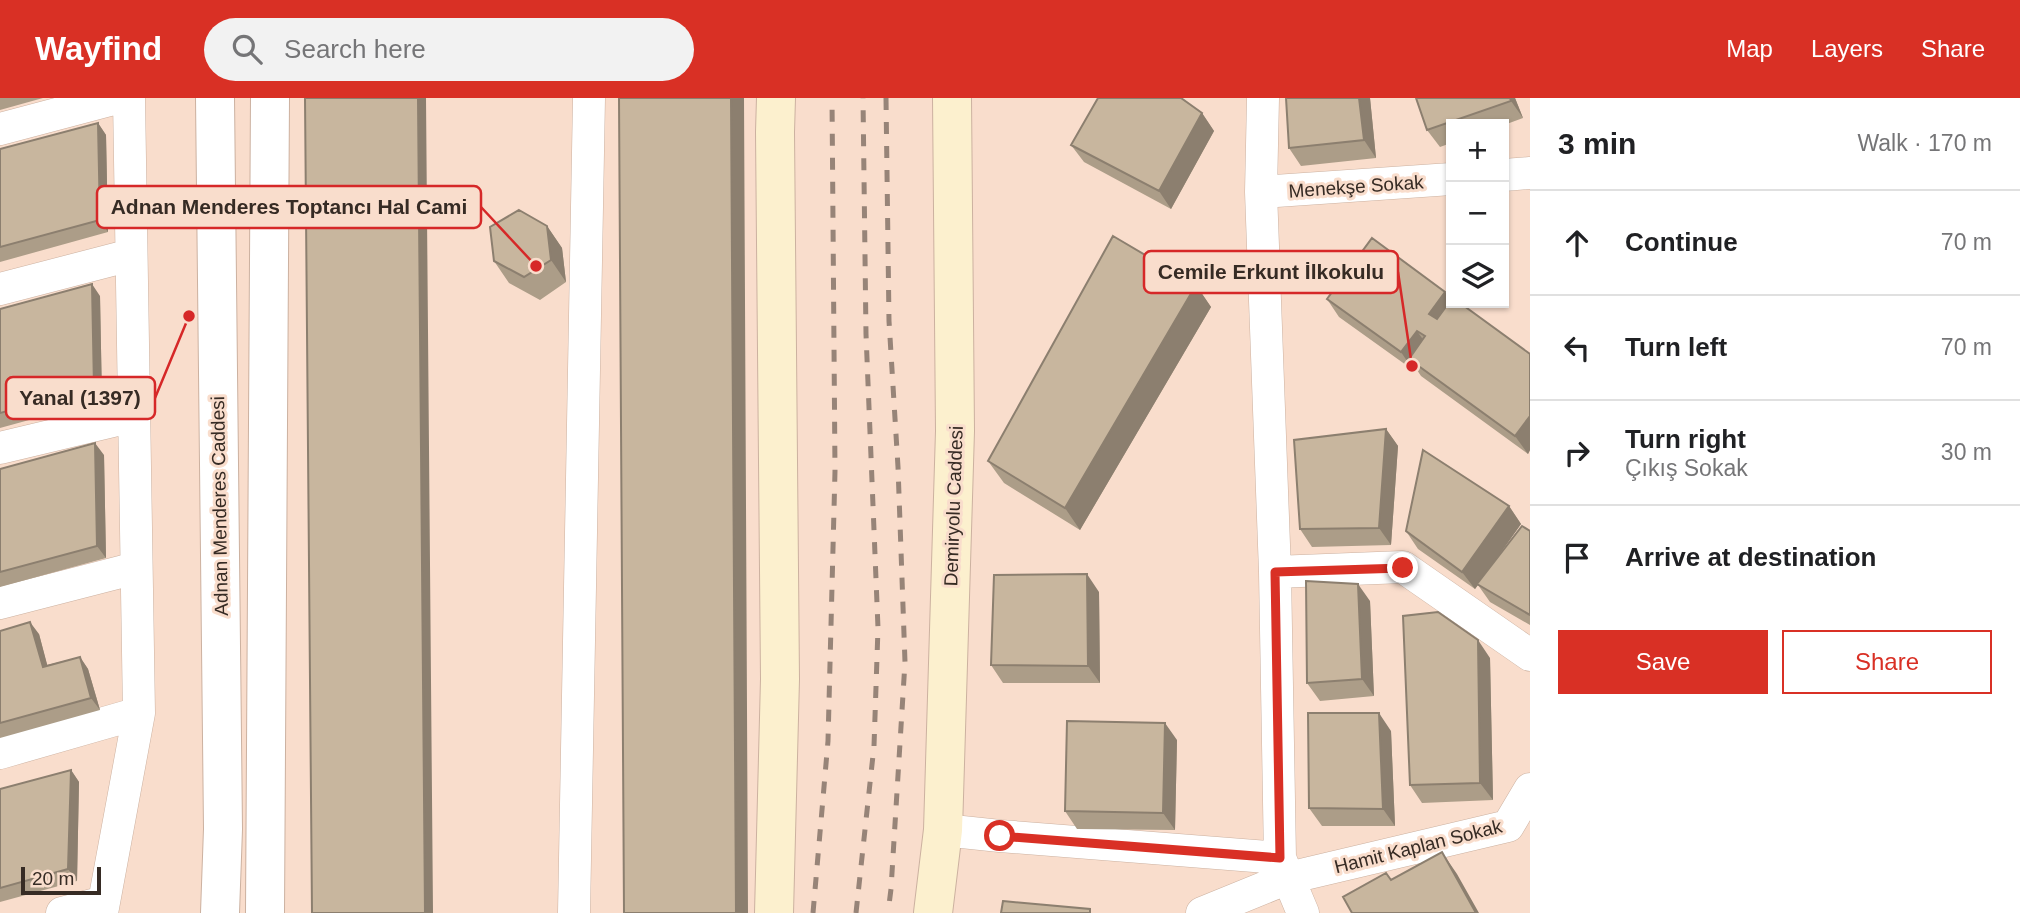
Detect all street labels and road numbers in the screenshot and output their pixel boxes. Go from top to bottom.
street label: Menekşe Sokak [1288,171,1425,202]
street label: Adnan Menderes Caddesi [207,396,232,616]
street label: Demiryolu Caddesi [940,425,967,587]
street label: Hamit Kaplan Sokak [1332,815,1505,877]

